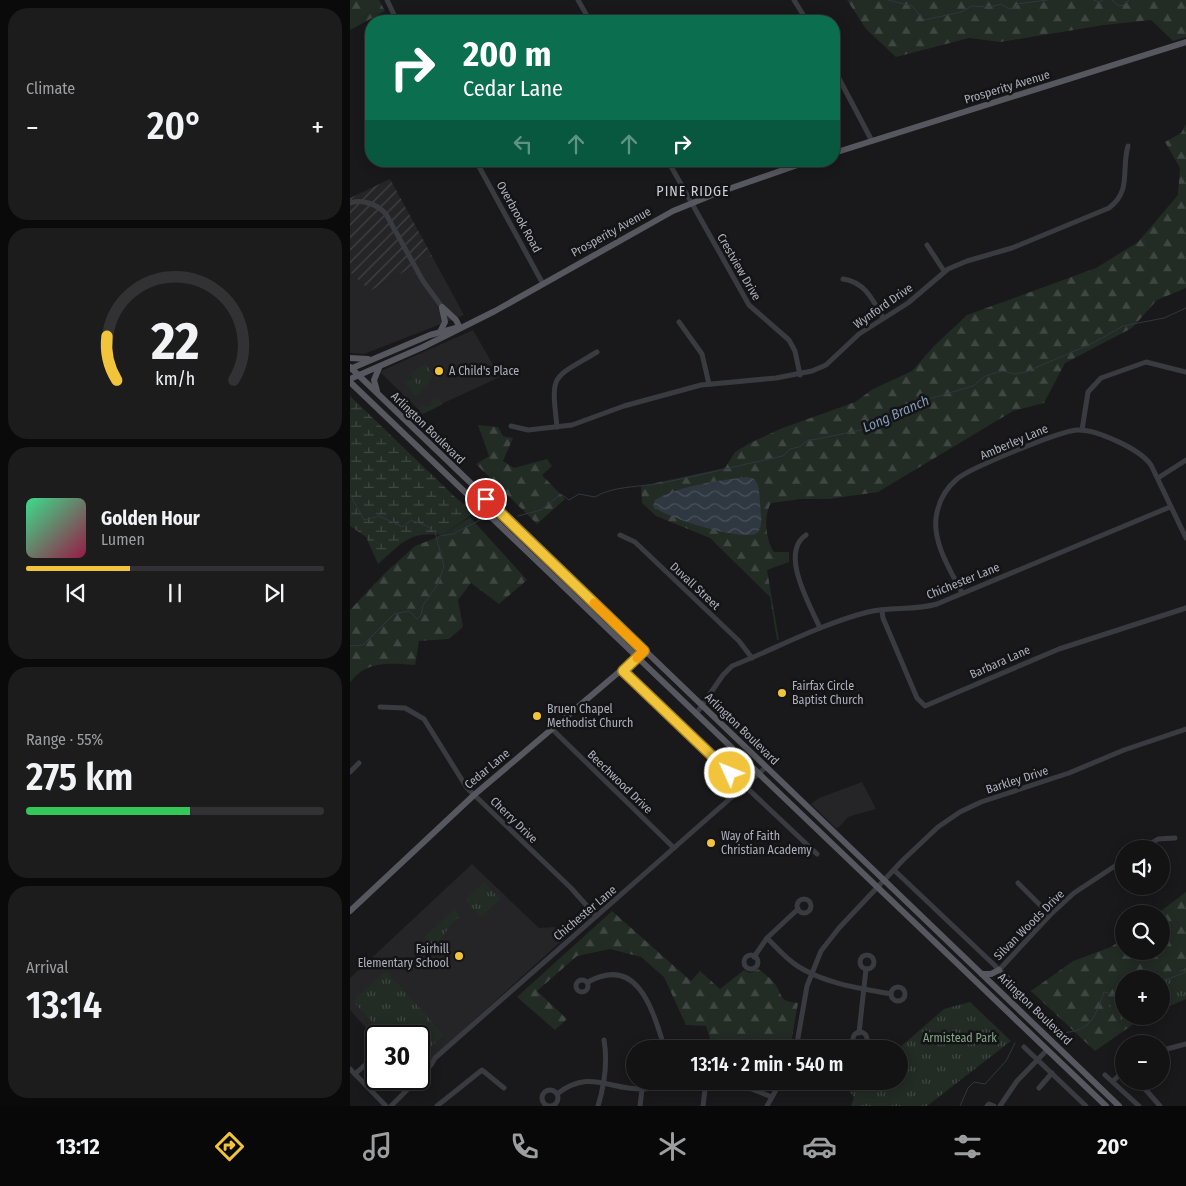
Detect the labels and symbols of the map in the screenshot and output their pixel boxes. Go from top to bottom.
street label: Prosperity Avenue [962,67,1052,107]
street label: Overbrook Road [494,179,544,255]
district label: PINE RIDGE [656,183,730,200]
street label: Prosperity Avenue [569,204,653,260]
street label: Crestview Drive [714,231,764,303]
street label: Wynford Drive [851,280,915,332]
place label: A Child's Place [449,364,519,378]
marker: A Child's Place [433,365,445,377]
street label: Arlington Boulevard [388,389,468,467]
water label: Long Branch [860,392,932,436]
street label: Amberley Lane [978,421,1050,463]
pin [465,478,507,520]
street label: Duvall Street [667,559,723,613]
street label: Chichester Lane [924,560,1002,602]
street label: Barbara Lane [968,642,1032,682]
place label: Fairfax Circle Baptist Church [792,679,864,707]
marker: Fairfax Circle Baptist Church [776,687,788,699]
street label: Arlington Boulevard [702,690,782,768]
place label: Bruen Chapel Methodist Church [547,702,633,730]
marker: Bruen Chapel Methodist Church [531,710,543,722]
street label: Cedar Lane [462,746,512,792]
position arrow [703,746,755,798]
street label: Beechwood Drive [585,747,655,817]
street label: Barkley Drive [984,763,1050,797]
street label: Cherry Drive [487,794,541,846]
place label: Way of Faith Christian Academy [721,829,812,857]
marker: Way of Faith Christian Academy [705,837,717,849]
street label: Chichester Lane [551,883,619,943]
street label: Silvan Woods Drive [991,887,1067,963]
place label: Fairhill Elementary School [358,942,449,970]
marker: Fairhill Elementary School [453,950,465,962]
street label: Arlington Boulevard [995,970,1075,1048]
speed limit sign: 30 [365,1025,430,1090]
park label: Armistead Park [923,1031,997,1045]

